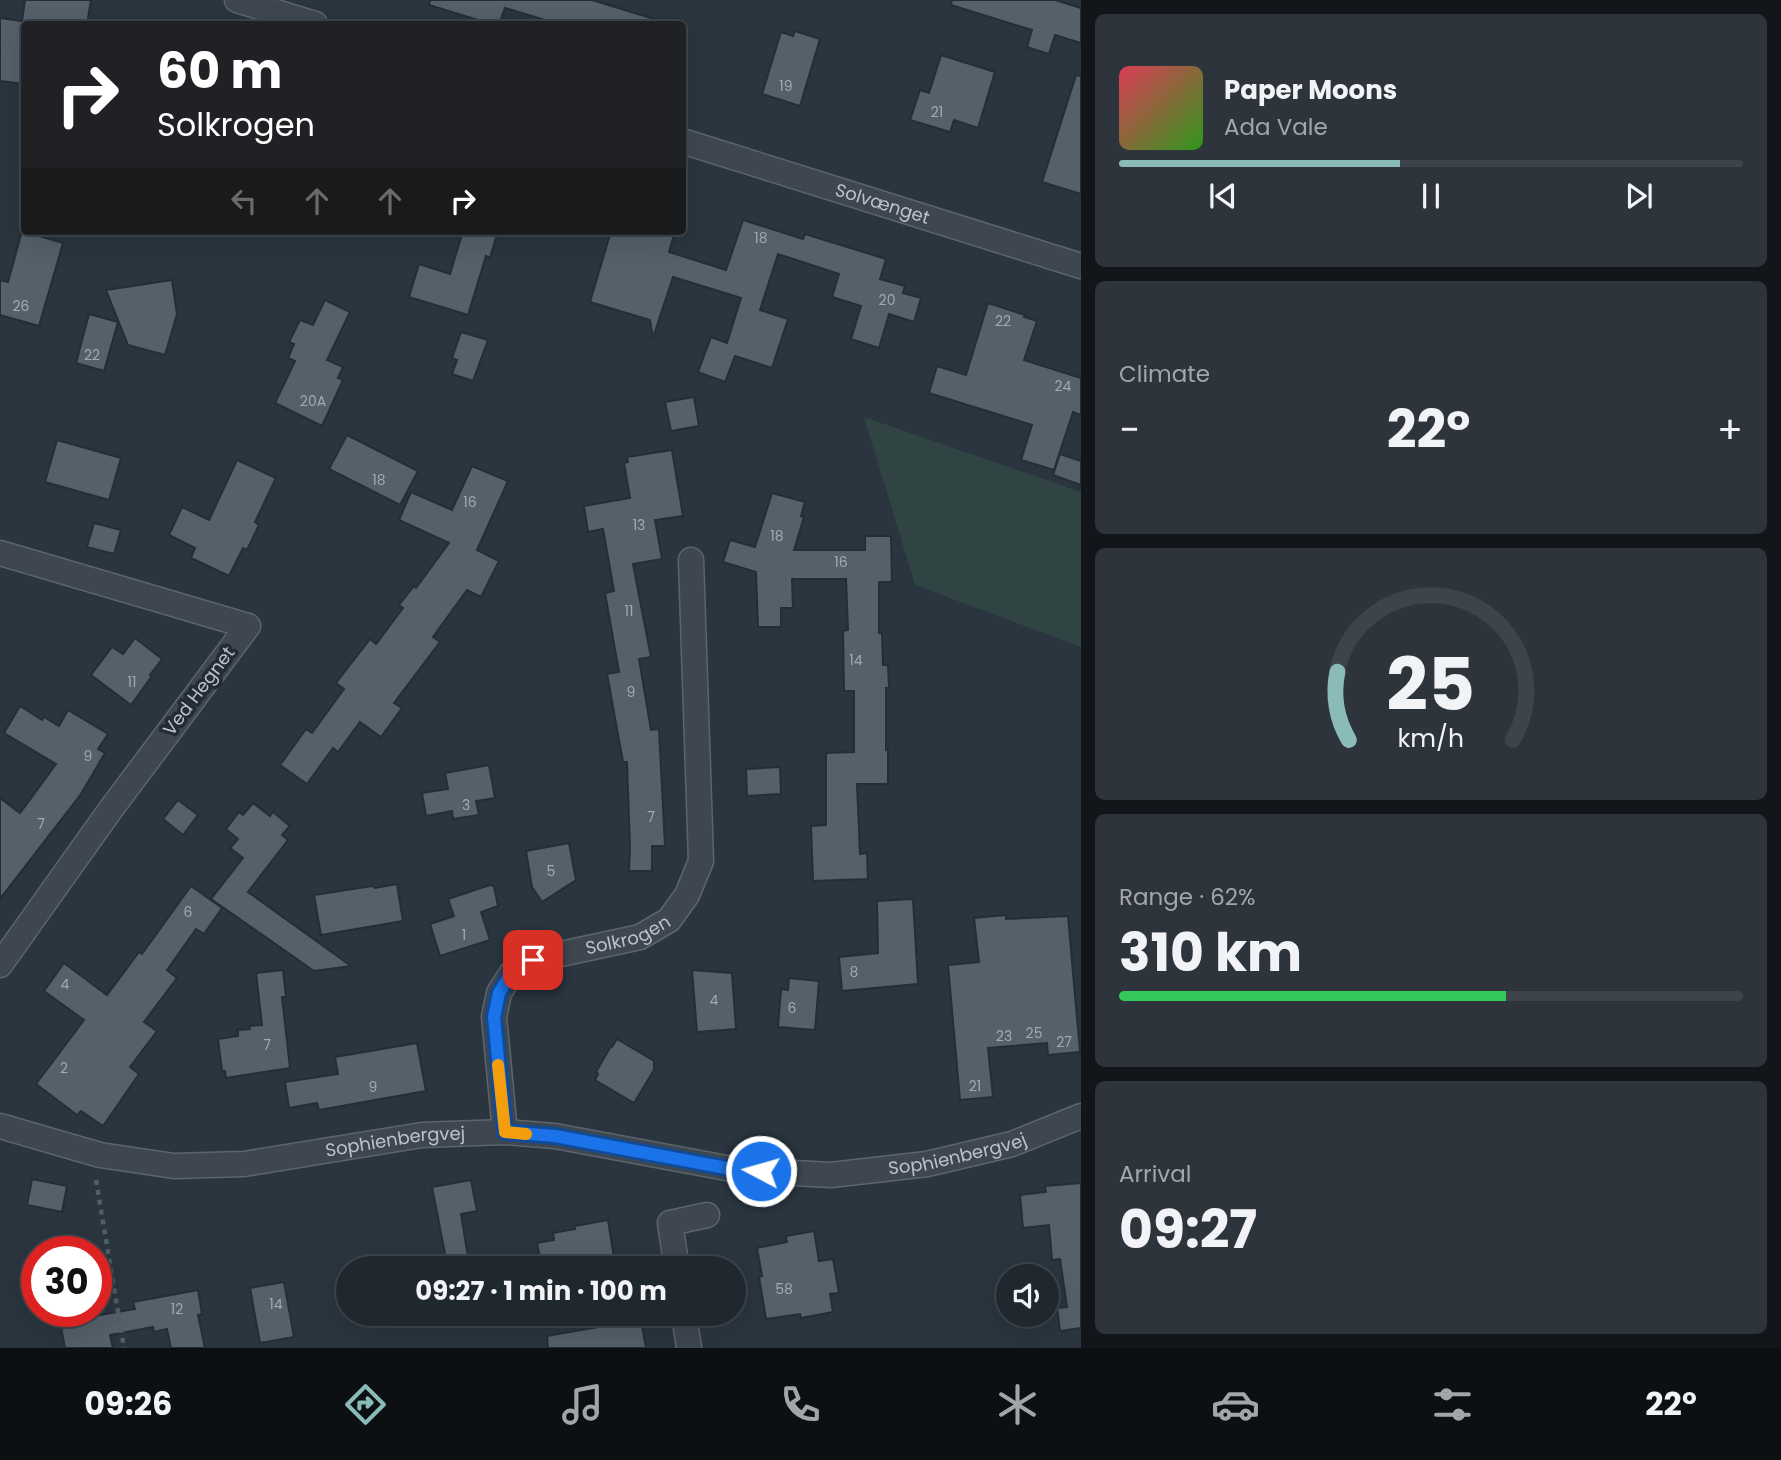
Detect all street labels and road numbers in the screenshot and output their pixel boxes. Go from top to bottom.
street label: Solvænget [832,177,933,230]
street label: Ved Hegnet [157,641,240,740]
street label: Solkrogen [583,909,675,960]
street label: Sophienbergvej [323,1120,466,1163]
street label: Sophienbergvej [887,1126,1030,1180]

